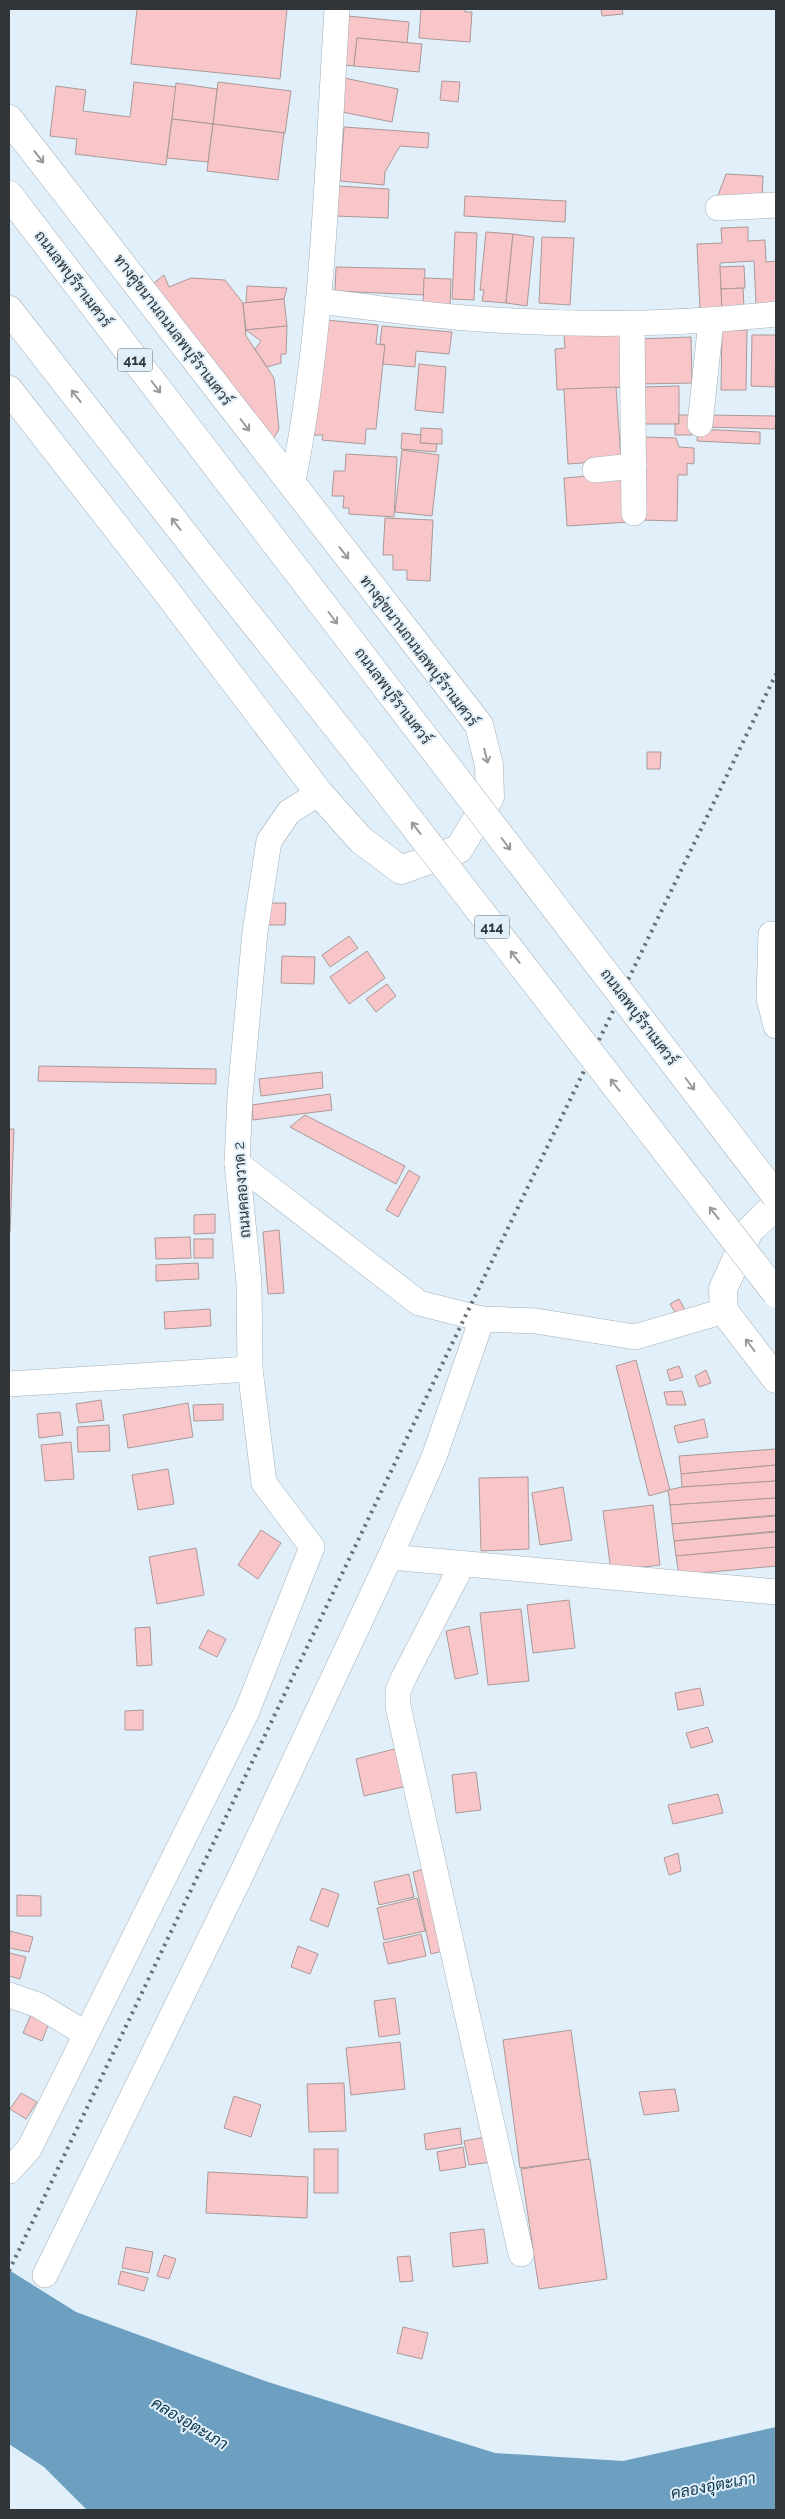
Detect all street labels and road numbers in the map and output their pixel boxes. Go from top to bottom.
street label: ถนนลพบุรีราเมศวร์ [29,226,116,332]
street label: ทางคู่ขนานถนนลพบุรีราเมศวร์ [109,250,237,410]
road number: 414 [118,348,152,372]
street label: ทางคู่ขนานถนนลพบุรีราเมศวร์ [356,572,482,730]
street label: ถนนลพบุรีราเมศวร์ [351,644,435,748]
road number: 414 [474,916,510,939]
street label: ถนนลพบุรีราเมศวร์ [595,964,682,1070]
street label: ถนนคลองวาด 2 [230,1141,254,1239]

